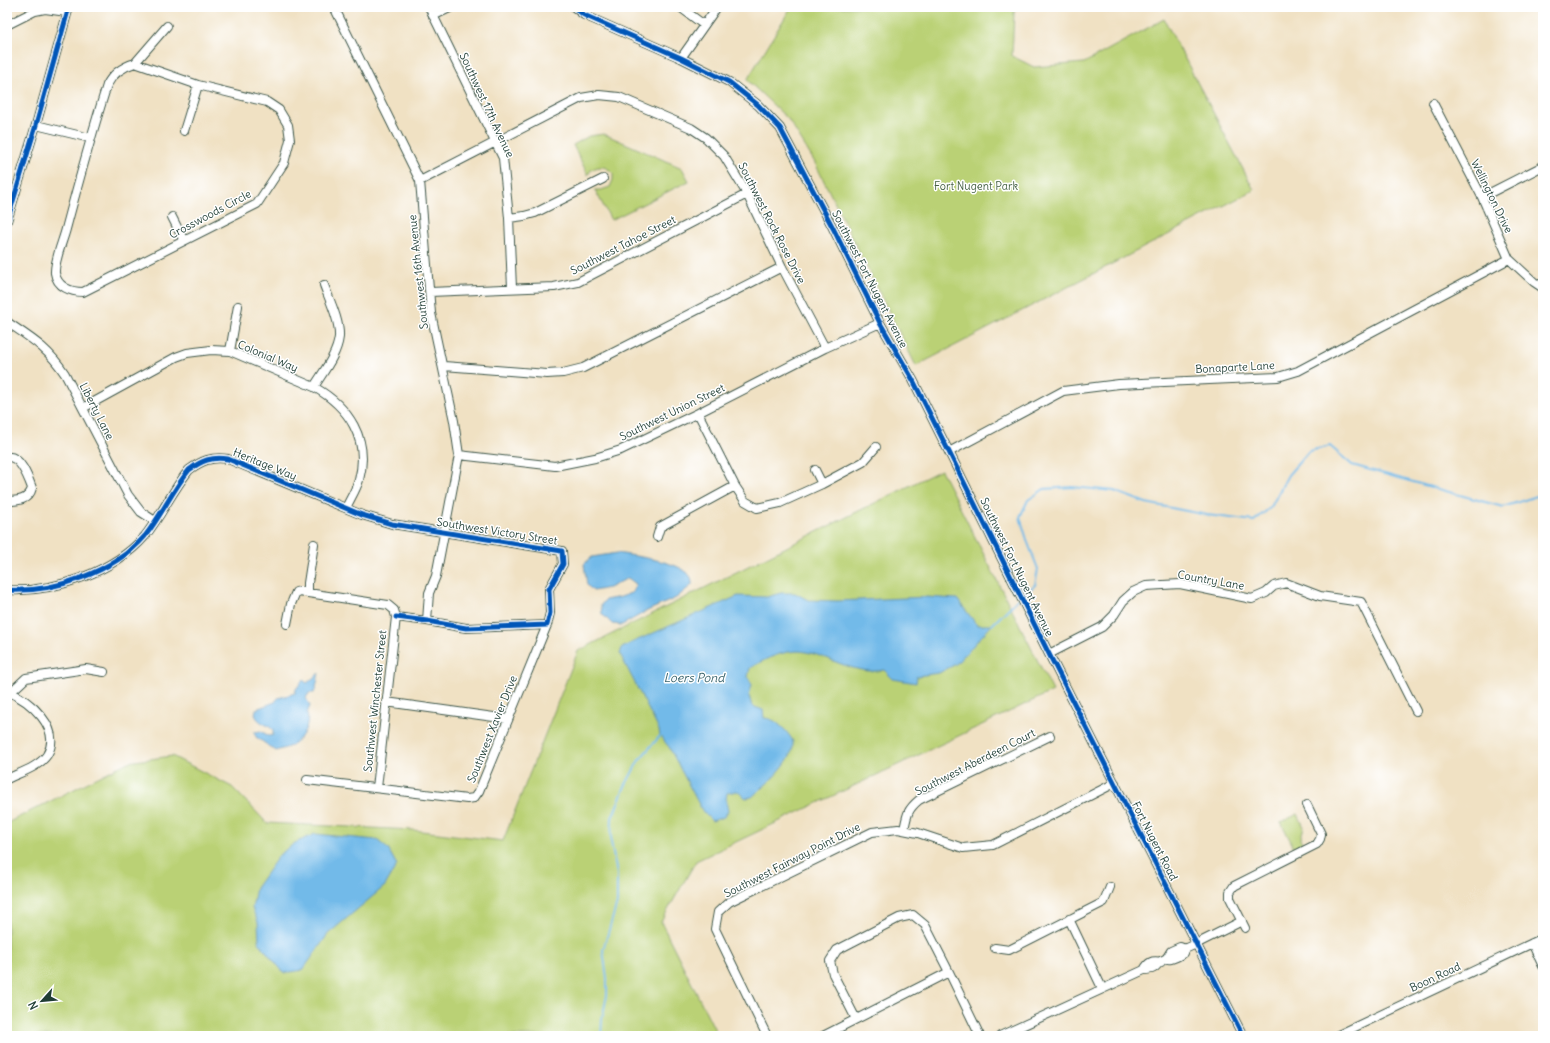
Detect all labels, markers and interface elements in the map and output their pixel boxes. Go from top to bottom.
street label: Southwest 17th Avenue [457,50,517,160]
street label: Wellington Drive [1468,157,1516,235]
street label: Southwest Rock Rose Drive [735,160,809,286]
park label: Fort Nugent Park [934,179,1018,193]
street label: Crosswoods Circle [167,186,253,242]
street label: Southwest Fort Nugent Avenue [829,208,911,350]
street label: Southwest Tahoe Street [568,212,678,278]
street label: Southwest 16th Avenue [405,214,431,330]
street label: Colonial Way [236,337,300,375]
street label: Bonaparte Lane [1195,358,1275,376]
street label: Liberty Lane [77,380,117,442]
street label: Southwest Union Street [617,380,727,444]
street label: Heritage Way [231,445,299,483]
street label: Southwest Fort Nugent Avenue [977,495,1057,639]
street label: Southwest Victory Street [436,515,559,548]
street label: Country Lane [1177,567,1246,593]
street label: Southwest Winchester Street [361,629,389,772]
water label: Loers Pond [664,670,726,685]
street label: Southwest Xavier Drive [464,673,520,785]
street label: Southwest Aberdeen Court [912,725,1038,798]
street label: Fort Nugent Road [1129,799,1181,883]
street label: Southwest Fairway Point Drive [722,819,862,900]
street label: Boon Road [1407,959,1463,995]
north arrow [22,981,62,1021]
text: N [25,999,41,1012]

